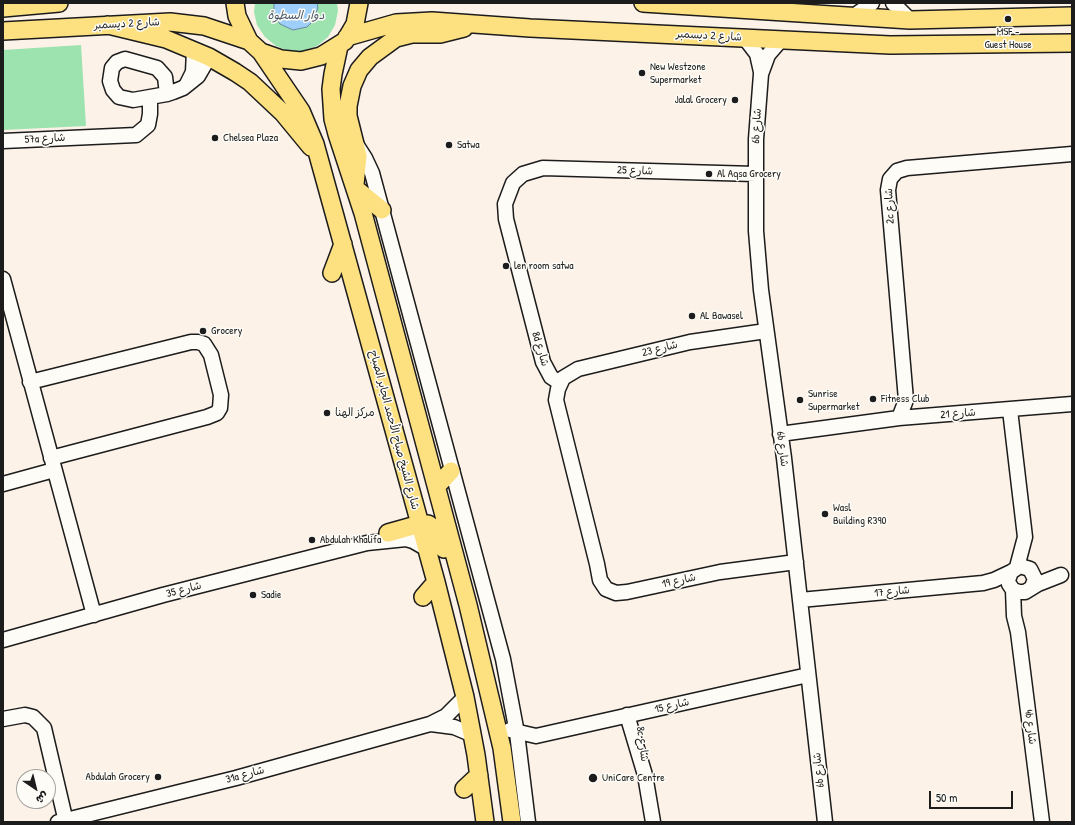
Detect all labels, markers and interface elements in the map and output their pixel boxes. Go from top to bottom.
water label: دوار السطوة [268,9,324,23]
marker: MSF - Guest House [1003,14,1013,24]
street label: شارع 2 ديسمبر [94,16,160,32]
place label: MSF - Guest House [984,25,1032,51]
street label: شارع 2 ديسمبر [676,28,742,44]
place label: New Westzone Supermarket [650,60,706,86]
marker: New Westzone Supermarket [637,68,647,78]
place label: Jalal Grocery [674,93,727,107]
marker: Jalal Grocery [730,95,740,105]
street label: 6b شارع [749,108,765,144]
street label: 57a شارع [24,131,66,147]
place label: Chelsea Plaza [223,131,278,145]
marker: Chelsea Plaza [210,133,220,143]
place label: Satwa [457,138,480,152]
marker: Satwa [444,140,454,150]
street label: شارع 25 [617,164,653,178]
place label: Al Aqsa Grocery [717,167,781,181]
marker: Al Aqsa Grocery [704,169,714,179]
street label: 2c شارع [882,188,898,224]
place label: len room satwa [514,259,574,273]
marker: len room satwa [501,261,511,271]
place label: AL Bawasel [700,309,743,323]
marker: AL Bawasel [687,311,697,321]
place label: Grocery [211,324,242,338]
marker: Grocery [198,326,208,336]
street label: 8d شارع [529,330,551,368]
street label: شارع 23 [641,338,679,360]
street label: شارع الشيخ صباح الأحمد الجابر الصباح [366,349,422,511]
place label: Sunrise Supermarket [808,387,860,413]
place label: Fitness Club [881,392,930,406]
marker: Fitness Club [868,394,878,404]
marker: Sunrise Supermarket [795,395,805,405]
place label: مركز الهنا [335,406,375,420]
street label: شارع 21 [940,406,976,422]
marker: مركز الهنا [322,408,332,418]
street label: 6b شارع [773,431,791,467]
place label: Wasl Building R390 [833,501,886,527]
marker: Wasl Building R390 [820,509,830,519]
place label: Abdulah Khalifa [320,533,381,547]
marker: Abdulah Khalifa [307,535,317,545]
street label: شارع 19 [661,571,697,591]
street label: شارع 35 [165,579,203,601]
street label: شارع 17 [874,584,910,600]
place label: Sadie [261,588,281,602]
marker: Sadie [248,590,258,600]
street label: شارع 15 [653,696,691,716]
street label: 4b شارع [1021,709,1039,745]
street label: 8c شارع [633,726,651,762]
street label: 6b شارع [811,752,827,788]
street label: 31a شارع [224,764,266,786]
north arrow [16,769,56,809]
place label: Abdulah Grocery [86,770,150,784]
place label: UniCare Centre [602,771,665,785]
marker: Abdulah Grocery [153,772,163,782]
marker: UniCare Centre [587,772,599,784]
scale bar [931,783,1015,809]
text: ش [33,789,51,807]
text: 50 m [936,789,957,806]

